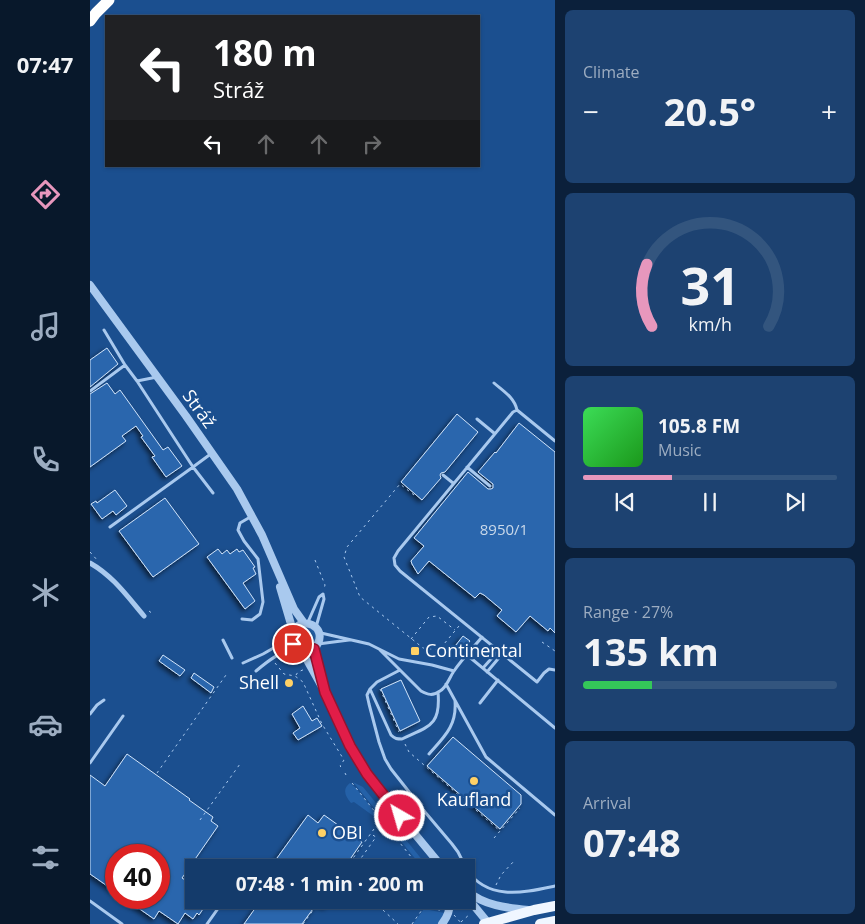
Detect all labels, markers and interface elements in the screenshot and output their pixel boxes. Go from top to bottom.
text: 180 m [213,29,317,76]
icon: left [130,35,195,100]
text: 07:47 [17,49,73,79]
text: Climate [583,61,640,83]
text: Stráž [213,74,264,104]
text: 20.5° [664,85,756,137]
text: − [583,92,599,130]
text: + [821,92,837,130]
icon: left [199,130,227,158]
icon: ahead [252,130,280,158]
icon: ahead [305,130,333,158]
icon: right [358,130,386,158]
icon: directions [28,177,63,212]
text: 31 [680,249,740,320]
icon: music [28,309,63,344]
text: km/h [688,312,732,336]
street label: Stráž [178,384,222,432]
text: 105.8 FM [658,413,740,439]
text: Music [658,439,702,461]
icon: phone [28,442,63,477]
icon: previous [611,488,639,516]
icon: pause [696,488,724,516]
icon: next [781,488,809,516]
house number: 8950/1 [480,519,528,539]
icon: climate [28,575,63,610]
text: Range · 27% [583,601,673,623]
pin [272,623,314,665]
text: 135 km [583,625,719,677]
icon: arrive [279,630,307,658]
place label: Continental [425,638,522,662]
marker: Continental [409,645,421,657]
place label: Shell [239,670,279,694]
marker: Shell [283,677,295,689]
icon: car [28,707,63,742]
marker: Kaufland [468,775,480,787]
place label: Kaufland [437,787,511,811]
position arrow [373,789,425,841]
text: Arrival [583,792,631,814]
text: 07:48 [583,816,681,868]
place label: OBI [332,820,363,844]
marker: OBI [316,827,328,839]
icon: filters [28,840,63,875]
speed limit sign: 40 [105,844,170,909]
text: 07:48 · 1 min · 200 m [236,871,424,897]

